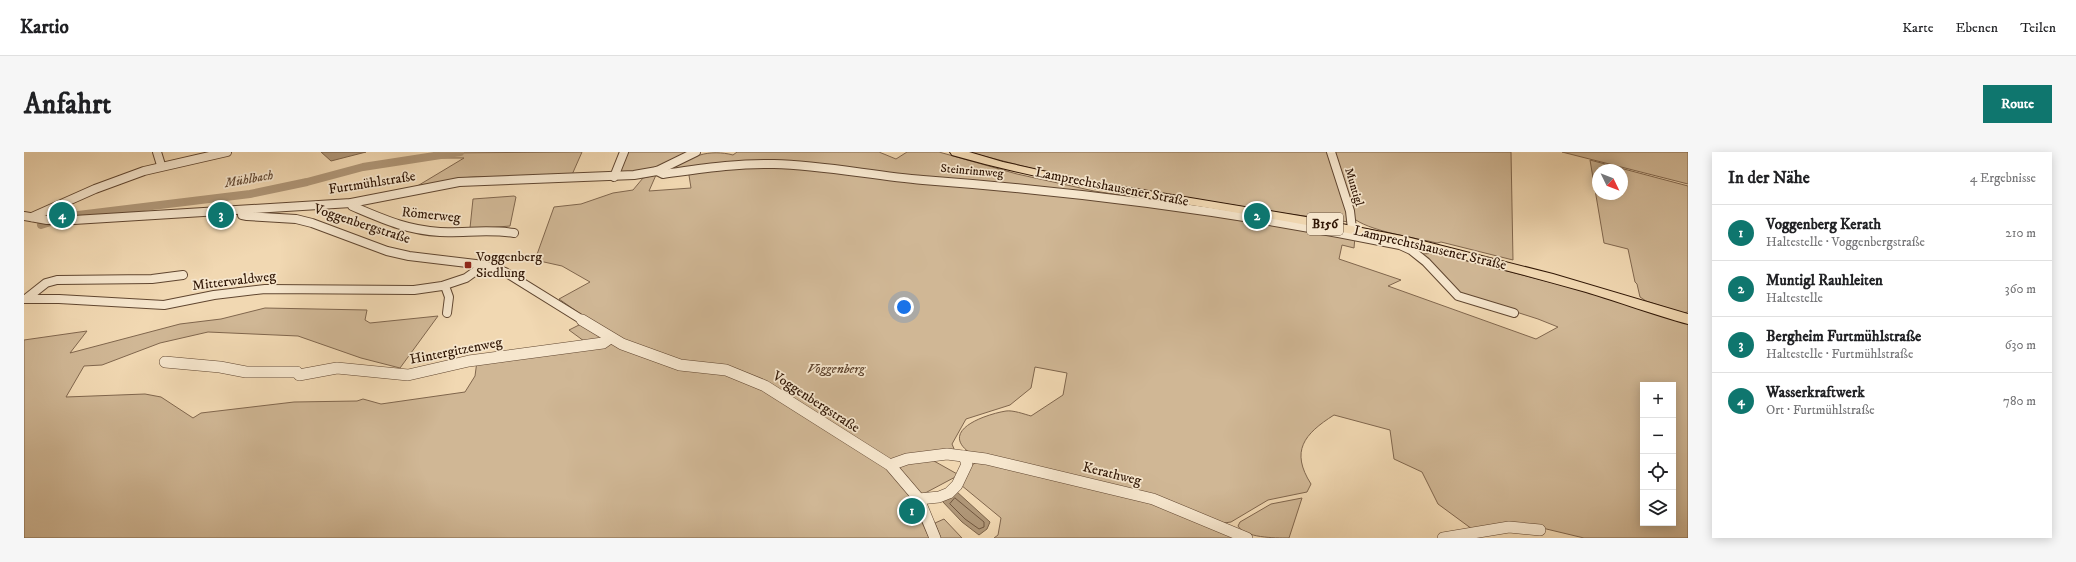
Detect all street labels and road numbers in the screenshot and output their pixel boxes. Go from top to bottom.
street label: Steinrinnweg [940,161,1004,181]
street label: Lamprechtshausener Straße [1034,163,1190,211]
street label: Muntigl [1341,166,1367,208]
street label: Furtmühlstraße [327,167,417,199]
street label: Voggenbergstraße [310,200,413,248]
street label: Römerweg [401,203,462,227]
road number: B156 [1307,213,1343,235]
street label: Lamprechtshausener Straße [1352,222,1508,274]
street label: Mitterwaldweg [191,267,277,295]
street label: Hintergitzenweg [408,333,504,369]
street label: Voggenbergstraße [768,367,863,437]
street label: Kerathweg [1081,458,1143,490]

